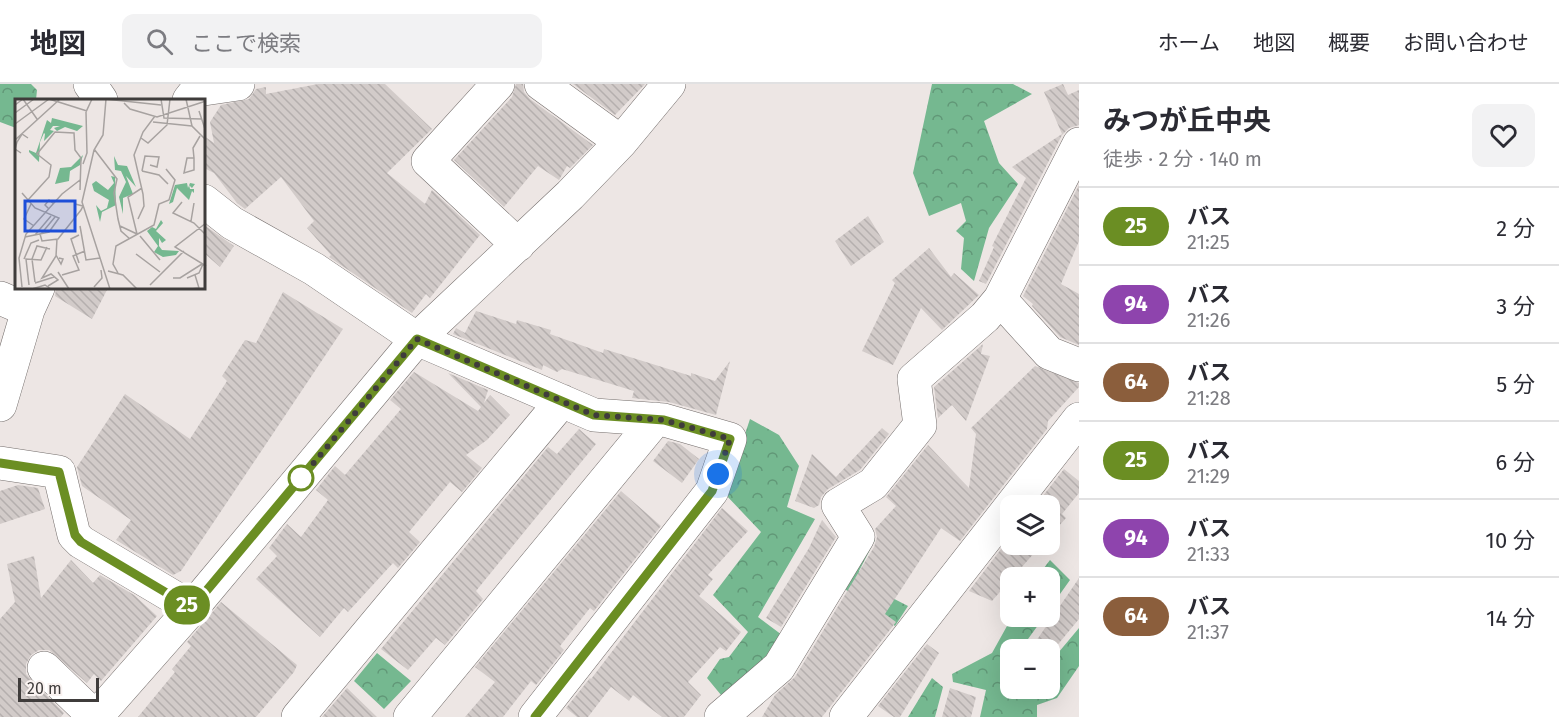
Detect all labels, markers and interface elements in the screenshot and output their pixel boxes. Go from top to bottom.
search box [122,14,542,68]
icon: search [143,25,176,58]
text: 地図 [30,27,86,60]
text: ここで検索 [191,30,301,57]
text: ホーム [1158,30,1220,56]
text: 地図 [1253,30,1295,56]
text: 概要 [1328,30,1370,56]
text: お問い合わせ [1403,30,1529,56]
inset map [15,99,206,290]
text: みつが丘中央 [1103,104,1271,137]
button: heart [1472,104,1535,167]
text: 徒歩 · 2 分 · 140 m [1103,147,1262,171]
text: バス [1187,203,1231,230]
text: 25 [1125,213,1147,239]
text: 2 分 [1496,215,1535,242]
text: 21:25 [1187,230,1230,254]
text: バス [1187,281,1231,308]
text: 94 [1124,291,1148,317]
text: 3 分 [1496,293,1535,320]
text: 21:26 [1187,308,1230,332]
text: バス [1187,359,1231,386]
text: 64 [1124,369,1148,395]
text: 5 分 [1496,371,1535,398]
text: 21:28 [1187,386,1231,410]
text: バス [1187,437,1231,464]
text: 25 [1125,447,1147,473]
text: 6 分 [1495,449,1535,476]
your location [703,459,733,489]
text: 21:29 [1187,464,1230,488]
unlabelled marker [288,465,314,491]
map controls [1000,495,1060,699]
button: layers [1000,495,1060,555]
text: バス [1187,515,1231,542]
text: 94 [1124,525,1148,551]
text: 10 分 [1485,527,1535,554]
text: 21:33 [1187,542,1230,566]
button: + [1000,567,1060,627]
line badge: 25 [160,586,214,624]
text: 25 [176,592,198,618]
text: バス [1187,593,1231,620]
text: 64 [1124,603,1148,629]
text: 14 分 [1486,605,1535,632]
text: 21:37 [1187,620,1229,644]
button: − [1000,639,1060,699]
scale bar [18,675,99,702]
text: 20 m [27,679,62,698]

